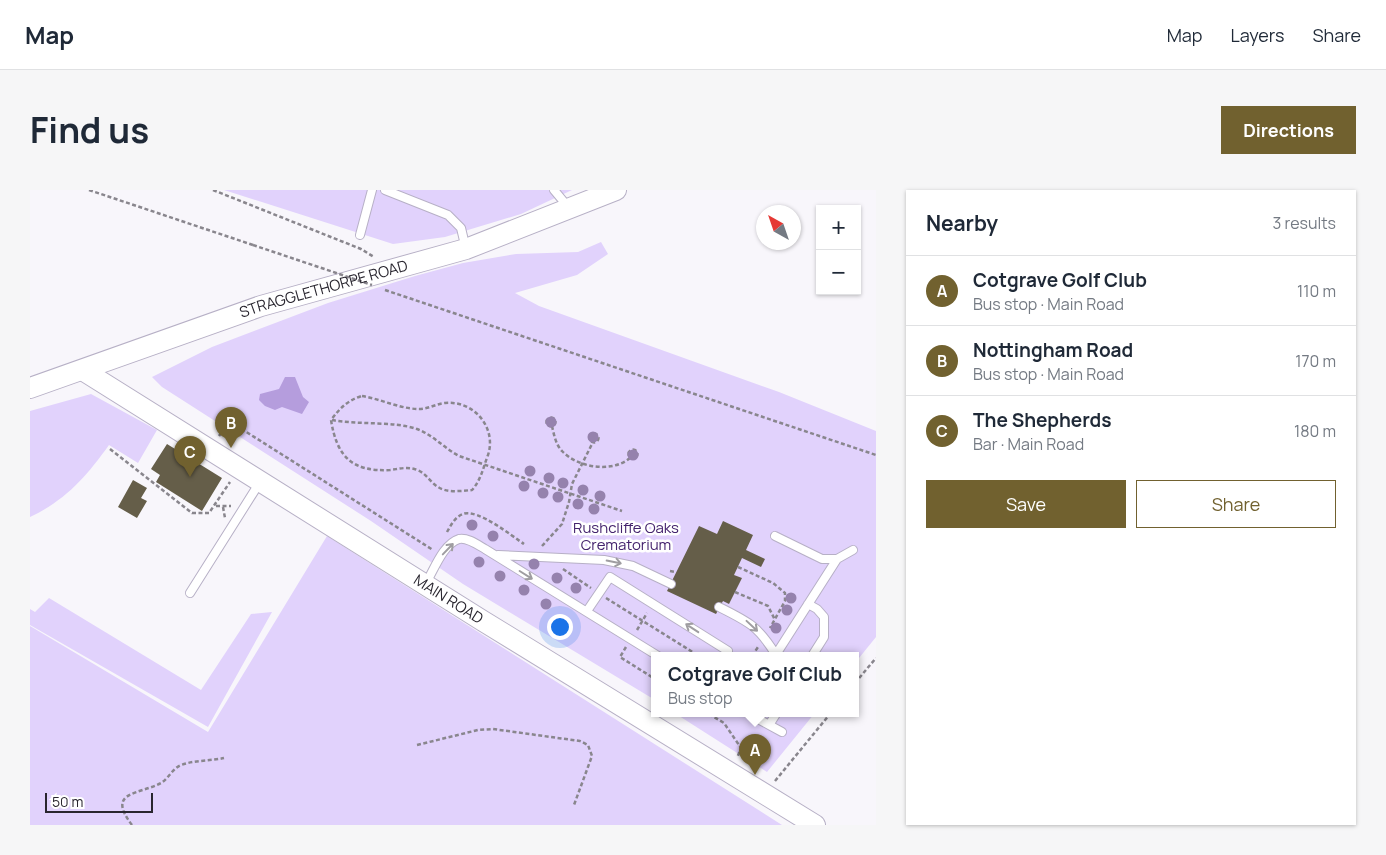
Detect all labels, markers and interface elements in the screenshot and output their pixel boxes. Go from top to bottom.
text: Map [25,18,74,51]
text: Map [1167,23,1202,47]
text: Layers [1230,23,1284,47]
text: Share [1312,23,1361,47]
text: Find us [30,106,149,154]
button: Directions [1221,106,1356,154]
north arrow [756,205,801,250]
map controls [816,205,861,295]
button: + [816,205,861,250]
text: Nearby [926,209,998,237]
text: 3 results [1273,212,1336,234]
button: − [816,250,861,295]
street label: STRAGGLETHORPE ROAD [236,255,410,323]
text: Cotgrave Golf Club [973,267,1147,293]
text: A [937,280,947,302]
text: 110 m [1297,280,1336,302]
text: Bus stop · Main Road [973,293,1124,315]
text: Nottingham Road [973,337,1133,363]
text: B [937,350,947,372]
text: 170 m [1295,350,1336,372]
text: Bus stop · Main Road [973,363,1124,385]
pin: B [215,407,247,448]
text: The Shepherds [973,407,1112,433]
text: C [936,420,948,442]
text: 180 m [1294,420,1336,442]
text: Bar · Main Road [973,433,1084,455]
pin: C [174,436,206,477]
button: Save [926,480,1126,528]
button: Share [1136,480,1336,528]
park label: Rushcliffe Oaks Crematorium [573,517,679,555]
one-way arrow [442,542,454,555]
one-way arrow [606,558,622,568]
street label: MAIN ROAD [410,569,488,629]
one-way arrow [519,570,533,580]
your location [547,614,573,640]
one-way arrow [746,620,759,632]
one-way arrow [685,623,699,633]
popup [651,652,859,717]
text: Cotgrave Golf Club [668,661,842,687]
text: Bus stop [668,687,732,709]
pin: A [739,734,771,775]
scale bar [45,790,152,813]
text: 50 m [52,792,83,811]

